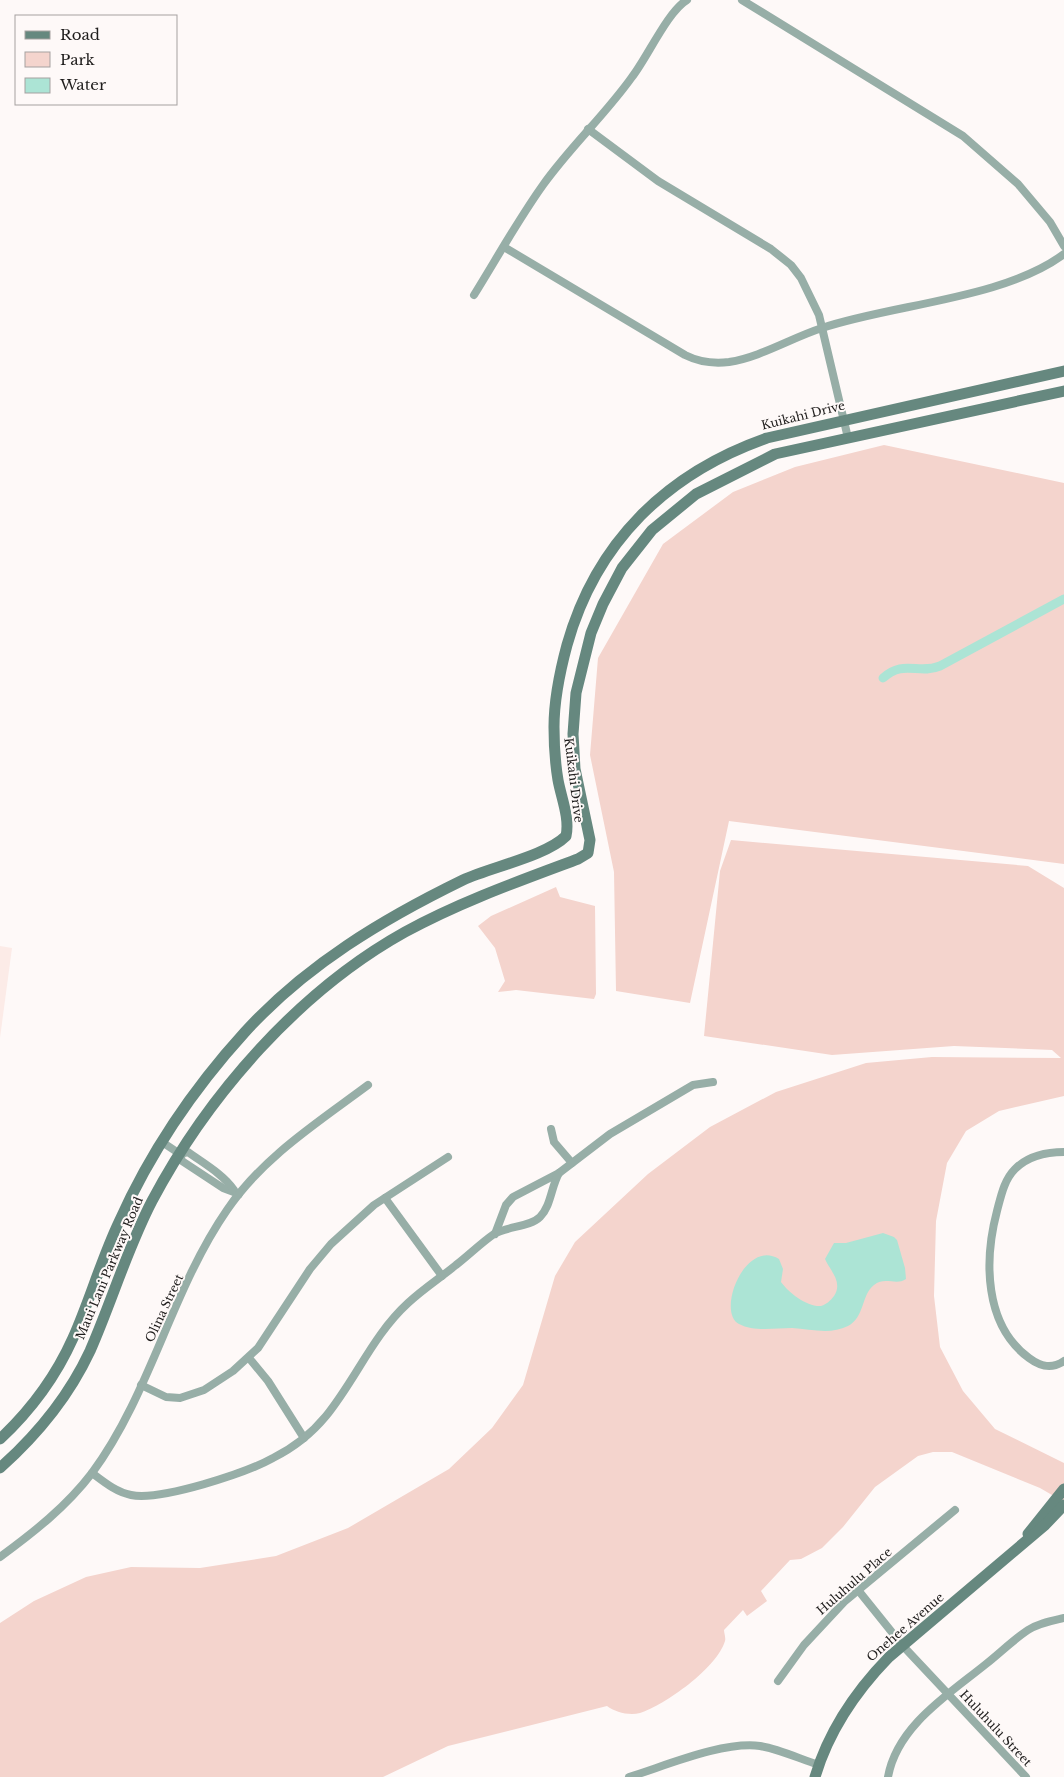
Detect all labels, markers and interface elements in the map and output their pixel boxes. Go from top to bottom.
legend [15,15,178,105]
text: Road [60,25,100,44]
text: Park [60,50,96,69]
text: Water [59,75,107,94]
street label: Kuikahi Drive [760,397,846,433]
street label: Kuikahi Drive [561,737,587,823]
street label: Maui Lani Parkway Road [72,1194,146,1342]
street label: Olina Street [142,1271,187,1344]
street label: Huluhulu Place [813,1544,895,1618]
street label: Onehee Avenue [863,1589,947,1665]
street label: Huluhulu Street [957,1687,1035,1770]

